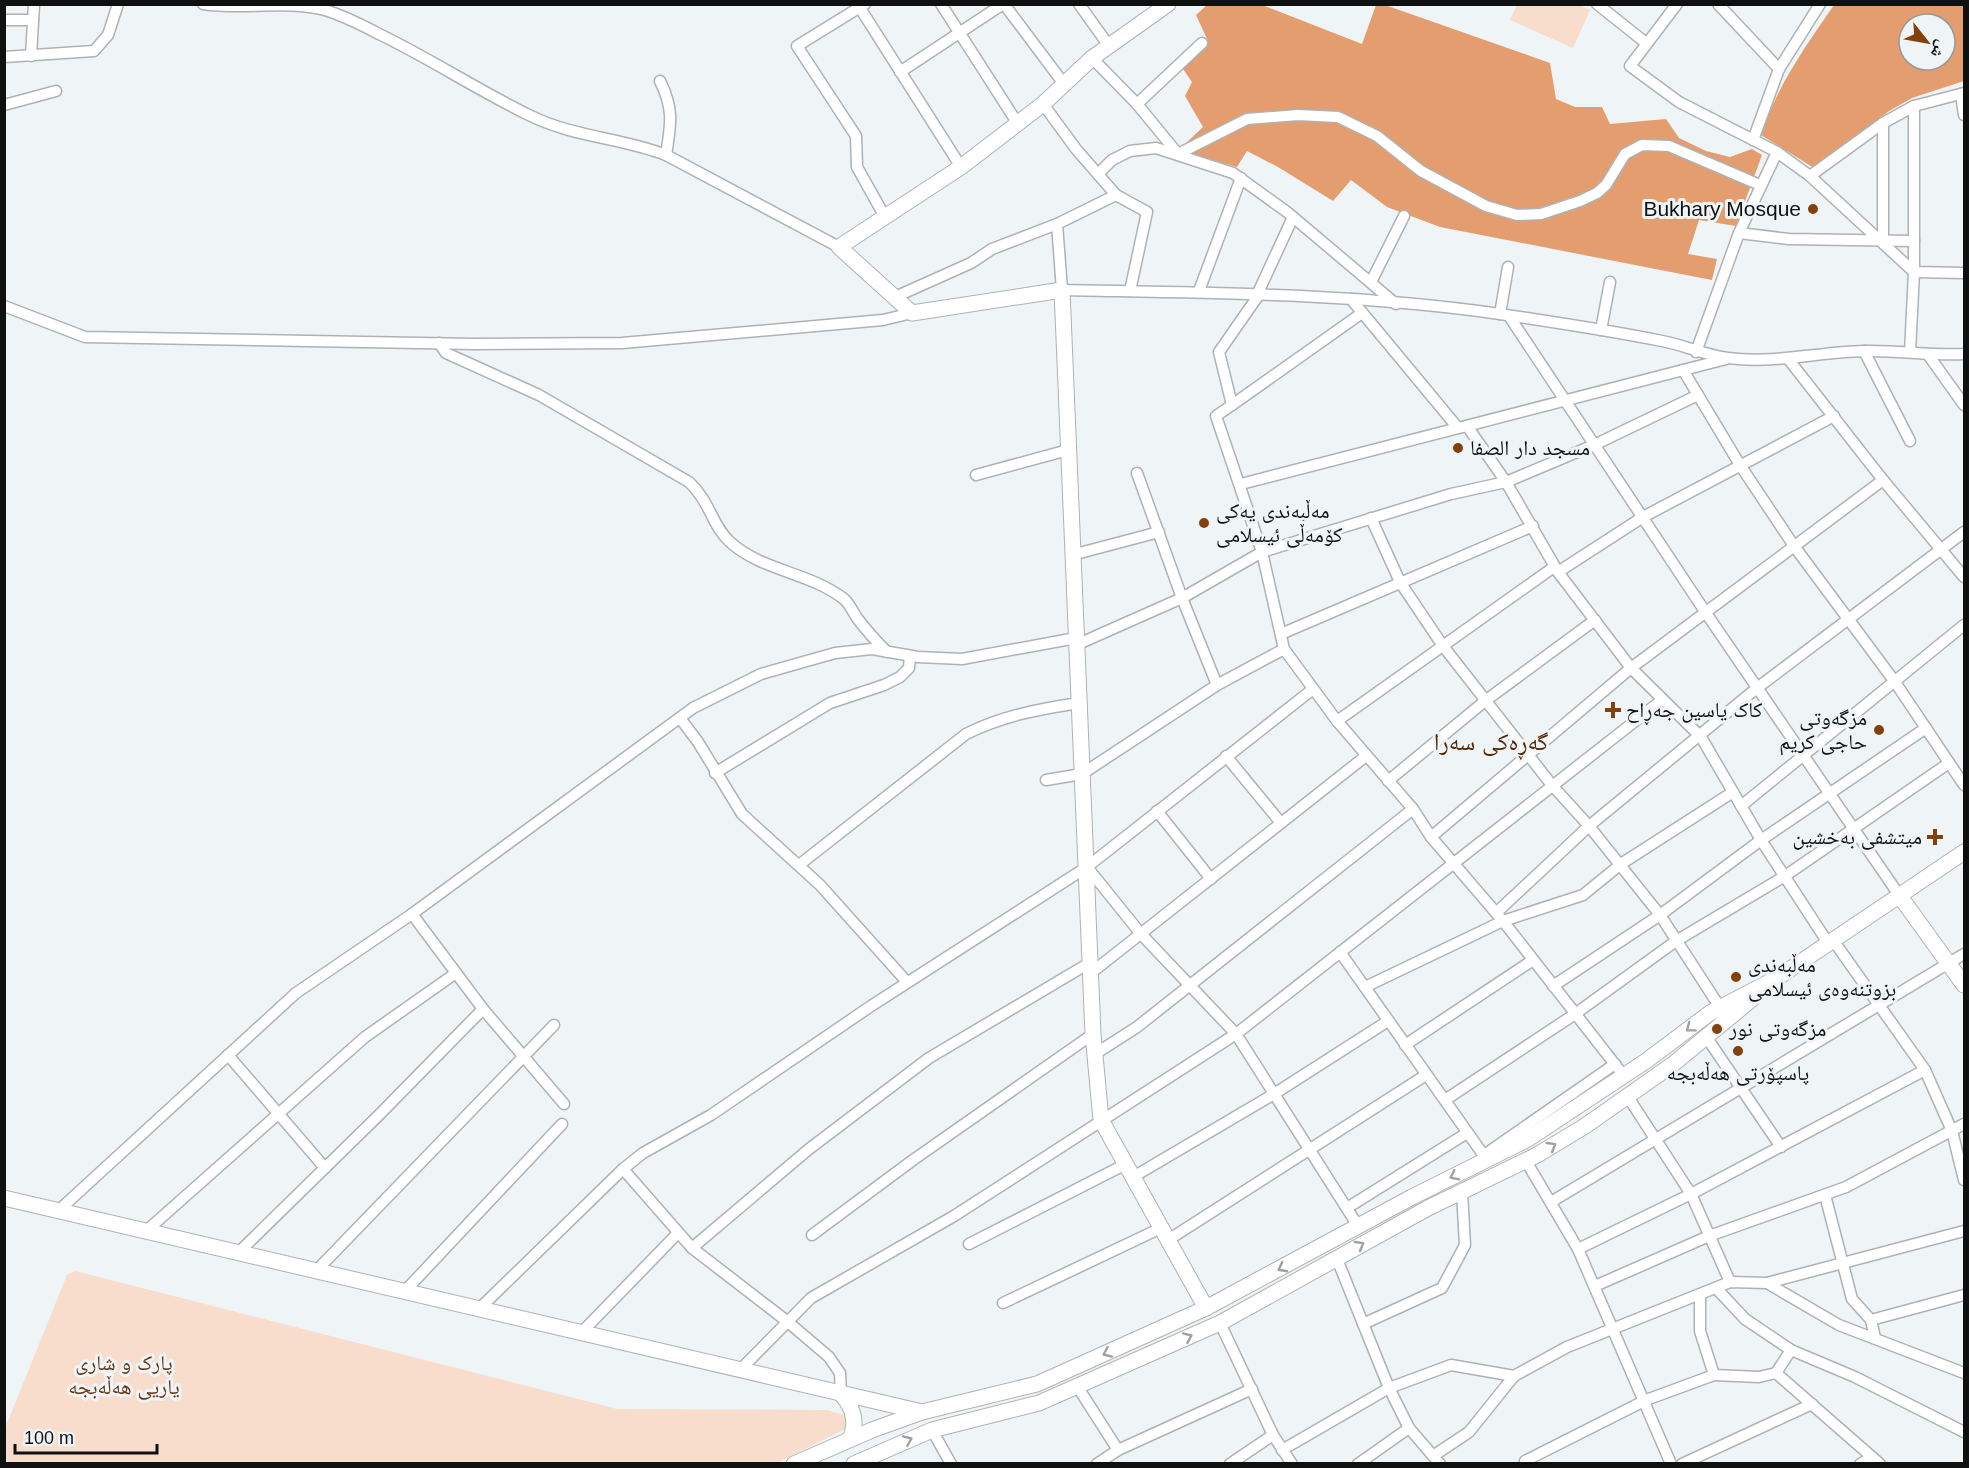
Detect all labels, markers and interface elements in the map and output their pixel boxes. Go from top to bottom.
north arrow [1897,12,1957,72]
text: ش [1927,37,1951,61]
place label: Bukhary Mosque [1643,197,1801,220]
marker: Bukhary Mosque [1806,202,1820,216]
place label: مسجد دار الصفا [1470,436,1590,459]
marker: مسجد دار الصفا [1451,441,1465,455]
place label: مەڵبەندی یەکی کۆمەڵی ئیسلامی [1216,499,1343,548]
marker: مەڵبەندی یەکی کۆمەڵی ئیسلامی [1197,516,1211,530]
place label: کاک یاسین جەڕاح [1626,698,1763,726]
marker: کاک یاسین جەڕاح [1604,701,1622,719]
place label: مزگە‌وتی حاجی كریم [1779,706,1867,756]
marker: مزگە‌وتی حاجی كریم [1872,723,1886,737]
district label: گەڕەکی سەرا [1434,728,1548,760]
place label: میتشفی بەخشین [1793,825,1922,850]
marker: میتشفی بەخشین [1926,828,1944,846]
place label: مەڵبەندی بزوتنەوەی ئیسلامی [1748,953,1896,1002]
marker: مەڵبەندی بزوتنەوەی ئیسلامی [1729,970,1743,984]
place label: مزگەوتی نور [1728,1017,1826,1042]
one-way arrow [1686,1021,1697,1032]
marker: مزگەوتی نور [1710,1022,1724,1036]
marker: پاسپۆرتی هەڵەبجە [1731,1044,1745,1058]
place label: پاسپۆرتی هەڵەبجە [1667,1061,1809,1086]
one-way arrow [1546,1142,1556,1154]
one-way arrow [1450,1169,1461,1180]
one-way arrow [1354,1241,1364,1253]
one-way arrow [1278,1261,1289,1272]
one-way arrow [1182,1332,1193,1344]
one-way arrow [1102,1345,1113,1357]
park label: پارک و شاری یاریی ھەڵەبجە [68,1351,180,1400]
scale bar [15,1417,158,1455]
text: 100 m [24,1428,74,1448]
one-way arrow [901,1435,912,1447]

